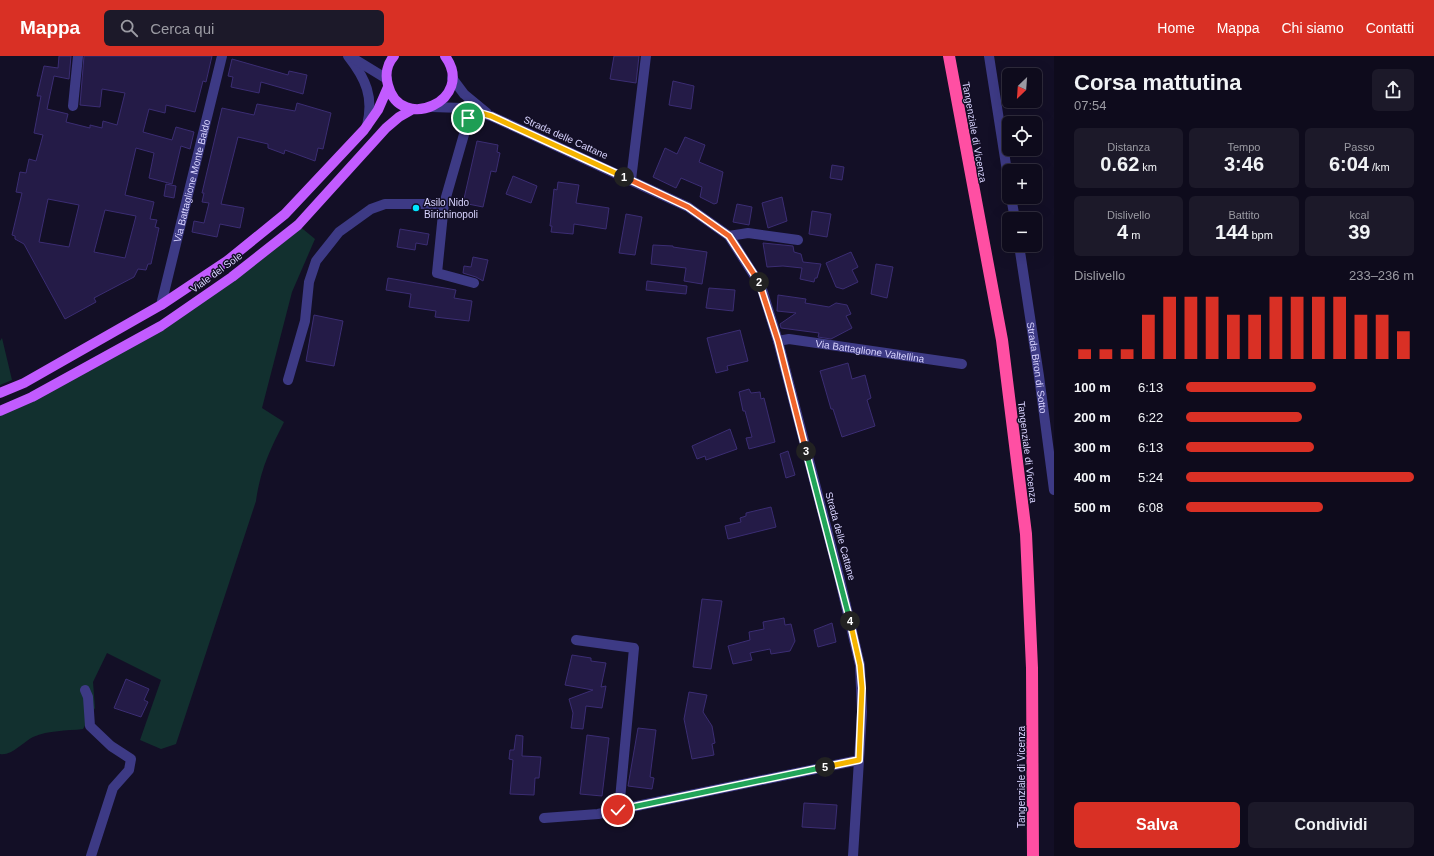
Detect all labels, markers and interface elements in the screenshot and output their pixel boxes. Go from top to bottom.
search box [104,10,384,46]
text: Mappa [20,17,80,38]
icon: search [118,17,140,39]
text: Cerca qui [150,20,214,37]
text: Home [1157,20,1195,36]
text: Mappa [1217,20,1260,36]
text: Chi siamo [1282,20,1344,36]
text: Contatti [1366,20,1414,36]
north arrow [1002,68,1042,108]
map controls [1002,68,1042,252]
button: share [1372,69,1414,111]
text: Corsa mattutina [1074,70,1241,95]
street label: Tangenziale di Vicenza [960,81,989,184]
text: 07:54 [1074,98,1107,113]
pin [451,101,485,135]
icon: arrive [457,107,479,129]
street label: Strada delle Cattane [522,114,610,161]
button: locate [1002,116,1042,156]
street label: Via Battaglione Monte Baldo [172,118,212,243]
text: Distanza [1107,141,1150,153]
text: Tempo [1227,141,1261,153]
text: Passo [1344,141,1375,153]
text: 0.62 [1100,153,1139,175]
text: 3:46 [1224,153,1264,175]
text: 6:04 [1329,153,1369,175]
text: km [1139,161,1157,173]
text: /km [1369,161,1390,173]
button: + [1002,164,1042,204]
pin: 1 [614,167,634,187]
text: 1 [621,171,627,183]
place label: Asilo Nido Birichinopoli [424,197,478,220]
marker: Asilo Nido Birichinopoli [411,203,421,213]
text: Dislivello [1107,209,1150,221]
text: Battito [1228,209,1260,221]
text: kcal [1350,209,1369,221]
button: − [1002,212,1042,252]
text: 4 [1117,221,1128,243]
text: 144 [1215,221,1248,243]
text: 39 [1348,221,1370,243]
text: m [1128,229,1140,241]
text: bpm [1248,229,1273,241]
street label: Viale del Sole [188,250,245,295]
text: Dislivello [1074,268,1125,283]
text: 233–236 m [1349,268,1414,283]
pin: 2 [749,272,769,292]
text: 2 [756,276,762,288]
street label: Strada Biron di Sotto [1025,321,1049,415]
street label: Via Battaglione Valtellina [815,338,925,365]
text: 100 m [1074,380,1111,395]
text: 6:13 [1138,380,1163,395]
street label: Tangenziale di Vicenza [1016,401,1039,504]
text: 200 m [1074,410,1111,425]
text: 6:22 [1138,410,1163,425]
text: 300 m [1074,440,1111,455]
text: 6:13 [1138,440,1163,455]
pin: 3 [796,441,816,461]
text: 3 [803,445,809,457]
text: 400 m [1074,470,1111,485]
text: 5:24 [1138,470,1163,485]
street label: Strada delle Cattane [823,491,858,582]
text: 500 m [1074,500,1111,515]
text: 6:08 [1138,500,1163,515]
pin: 4 [840,611,860,631]
text: 4 [847,615,853,627]
street label: Tangenziale di Vicenza [1016,726,1027,828]
pin: 5 [815,757,835,777]
text: 5 [822,761,828,773]
pin [601,793,635,827]
icon: check [607,799,629,821]
button: Salva [1074,802,1240,848]
button: Condividi [1248,802,1414,848]

